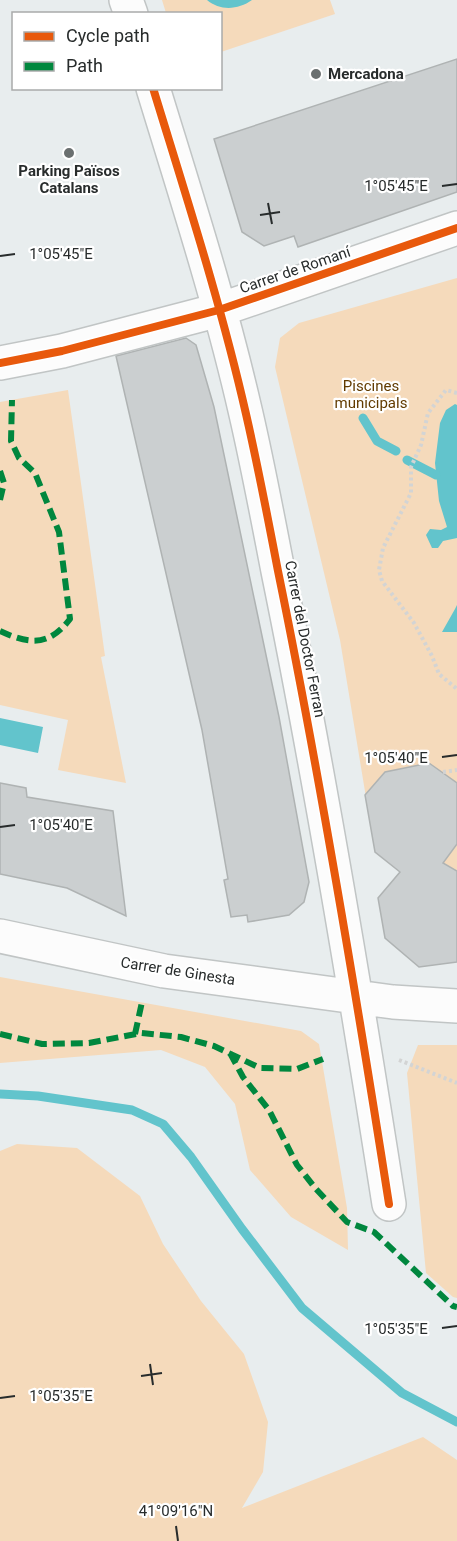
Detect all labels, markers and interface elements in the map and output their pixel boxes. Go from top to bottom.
legend [12,12,222,90]
text: Cycle path [66,25,150,46]
text: Path [66,55,103,76]
place label: Mercadona [328,65,404,83]
marker: Mercadona [309,67,323,81]
marker: Parking Països Catalans [62,146,76,160]
place label: Parking Països Catalans [18,162,120,197]
text: 1°05'45"E [364,177,428,195]
street label: Carrer de Romaní [237,242,354,297]
text: 1°05'45"E [29,245,93,263]
park label: Piscines municipals [335,377,407,412]
street label: Carrer del Doctor Ferran [281,559,329,719]
text: 1°05'40"E [364,749,428,767]
text: 1°05'40"E [29,816,93,834]
street label: Carrer de Ginesta [119,953,237,989]
text: 1°05'35"E [364,1320,428,1338]
text: 1°05'35"E [29,1387,93,1405]
text: 41°09'16"N [139,1502,213,1520]

